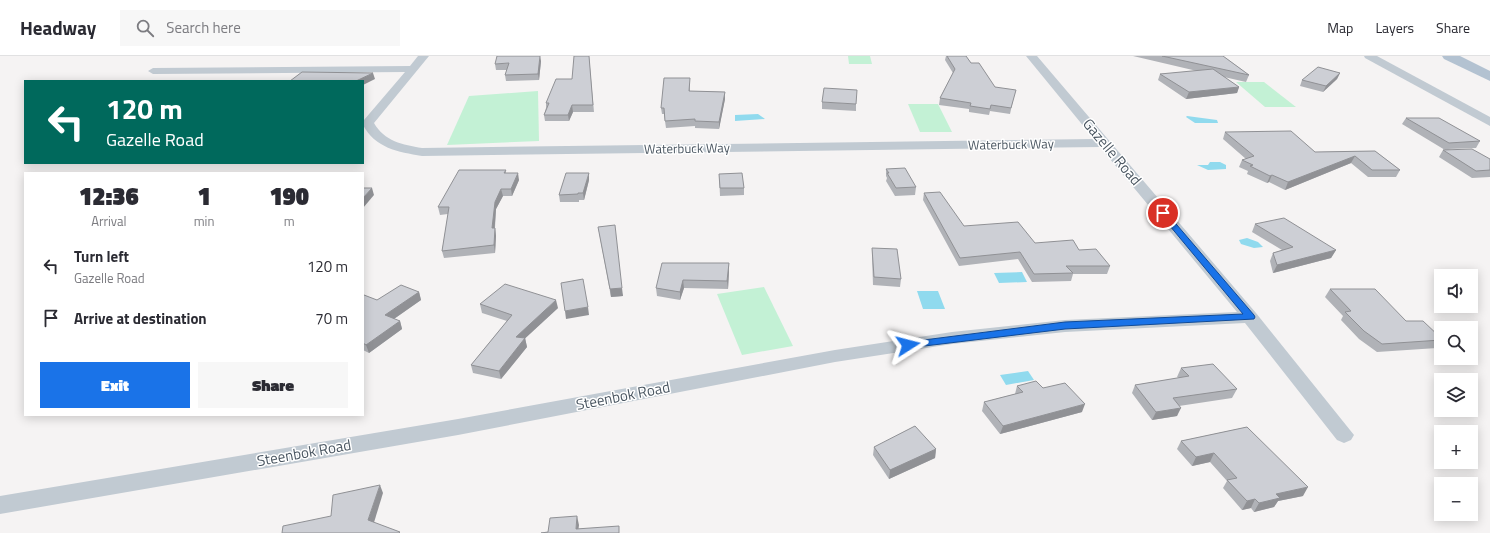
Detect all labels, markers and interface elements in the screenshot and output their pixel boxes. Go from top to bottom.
search box [120,10,400,46]
text: Headway [20,13,96,42]
text: Search here [166,16,241,39]
icon: search [134,17,156,39]
text: Map [1327,17,1353,38]
text: Layers [1375,17,1414,38]
text: Share [1436,17,1470,38]
text: 120 m [106,87,183,130]
icon: left [40,96,92,148]
street label: Gazelle Road [1077,113,1147,190]
text: Gazelle Road [106,126,204,153]
street label: Waterbuck Way [968,133,1054,155]
street label: Waterbuck Way [644,137,730,159]
text: 12:36 [79,178,139,214]
text: 1 [197,178,211,214]
text: 190 [269,178,309,214]
pin [1146,196,1180,230]
icon: arrive [1152,202,1174,224]
text: Arrival [91,211,126,231]
text: min [194,211,214,231]
text: m [284,211,295,231]
text: Turn left [74,245,129,268]
icon: left [40,255,62,277]
text: 120 m [307,255,348,278]
text: Gazelle Road [74,268,145,288]
map controls [1434,269,1478,521]
button: sound [1434,269,1478,313]
icon: arrive [40,307,62,329]
text: Arrive at destination [74,307,207,330]
text: 70 m [315,307,348,330]
button: search [1434,321,1478,365]
position arrow [887,324,929,366]
button: Exit [40,362,190,408]
button: Share [198,362,348,408]
button: layers [1434,373,1478,417]
street label: Steenbok Road [574,375,672,416]
button: + [1434,425,1478,469]
street label: Steenbok Road [255,433,353,472]
button: − [1434,477,1478,521]

